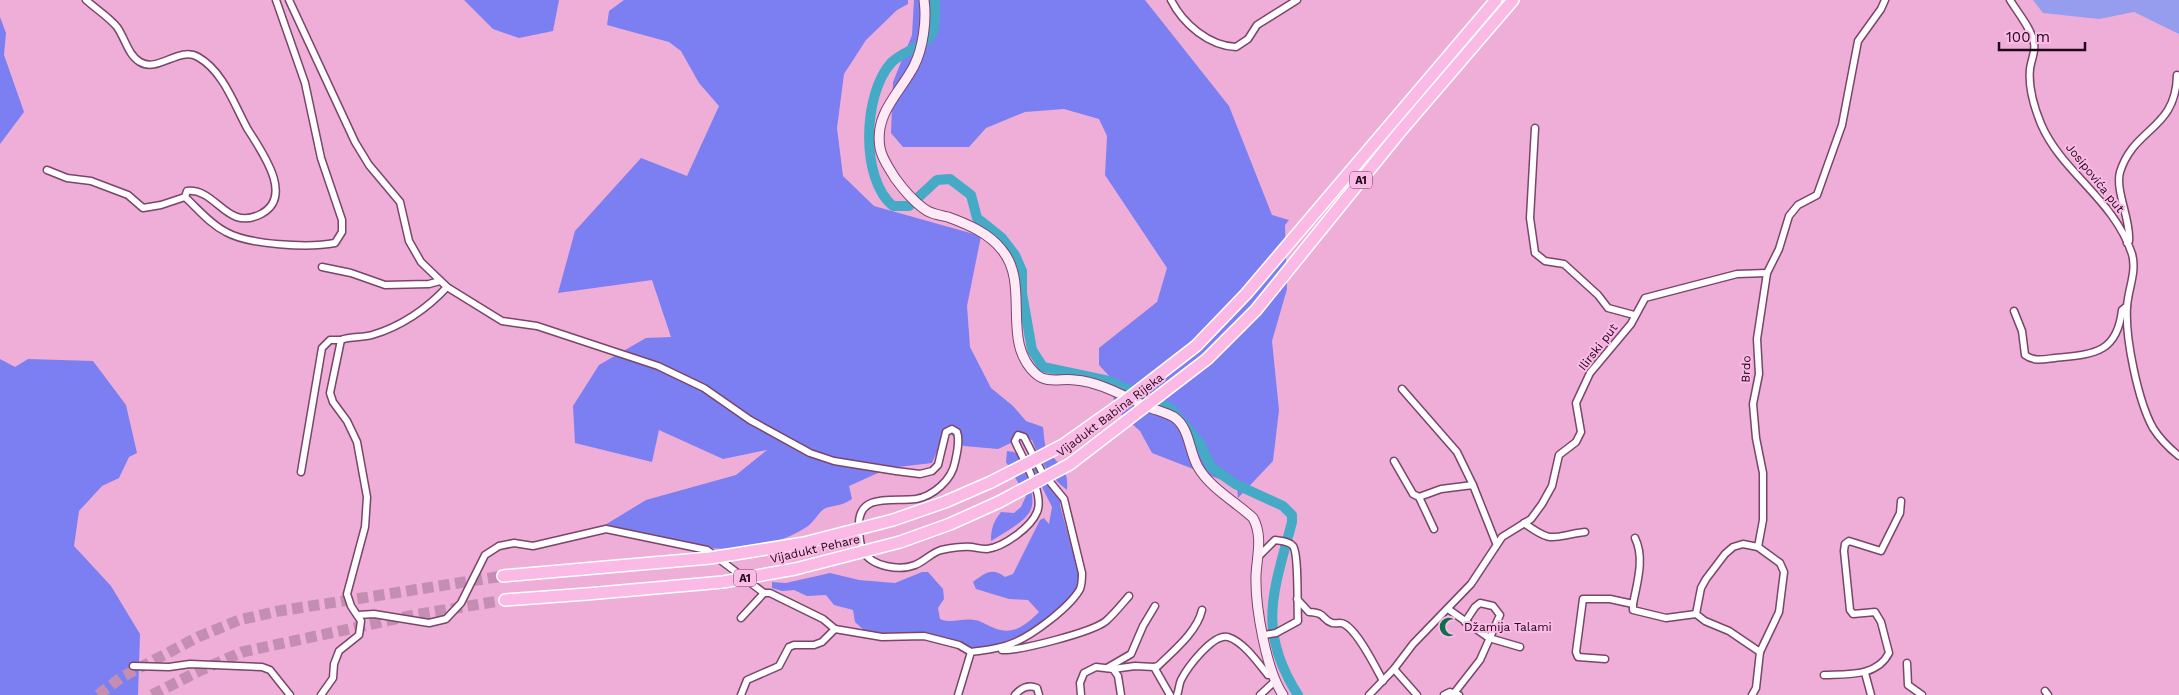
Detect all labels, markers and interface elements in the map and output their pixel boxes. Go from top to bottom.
scale bar [1999,20,2085,52]
text: 100 m [2006,28,2050,46]
street label: Josipovića put [2063,141,2127,215]
road number: A1 [1350,172,1372,188]
street label: Ilirski put [1575,321,1621,373]
street label: Brdo [1739,355,1753,383]
street label: Vijadukt Babina Rijeka [1054,370,1166,460]
street label: Vijadukt Pehare [769,532,861,566]
road number: A1 [734,570,756,586]
mosque icon: Džamija Talami [1438,616,1460,638]
place label: Džamija Talami [1464,620,1552,634]

